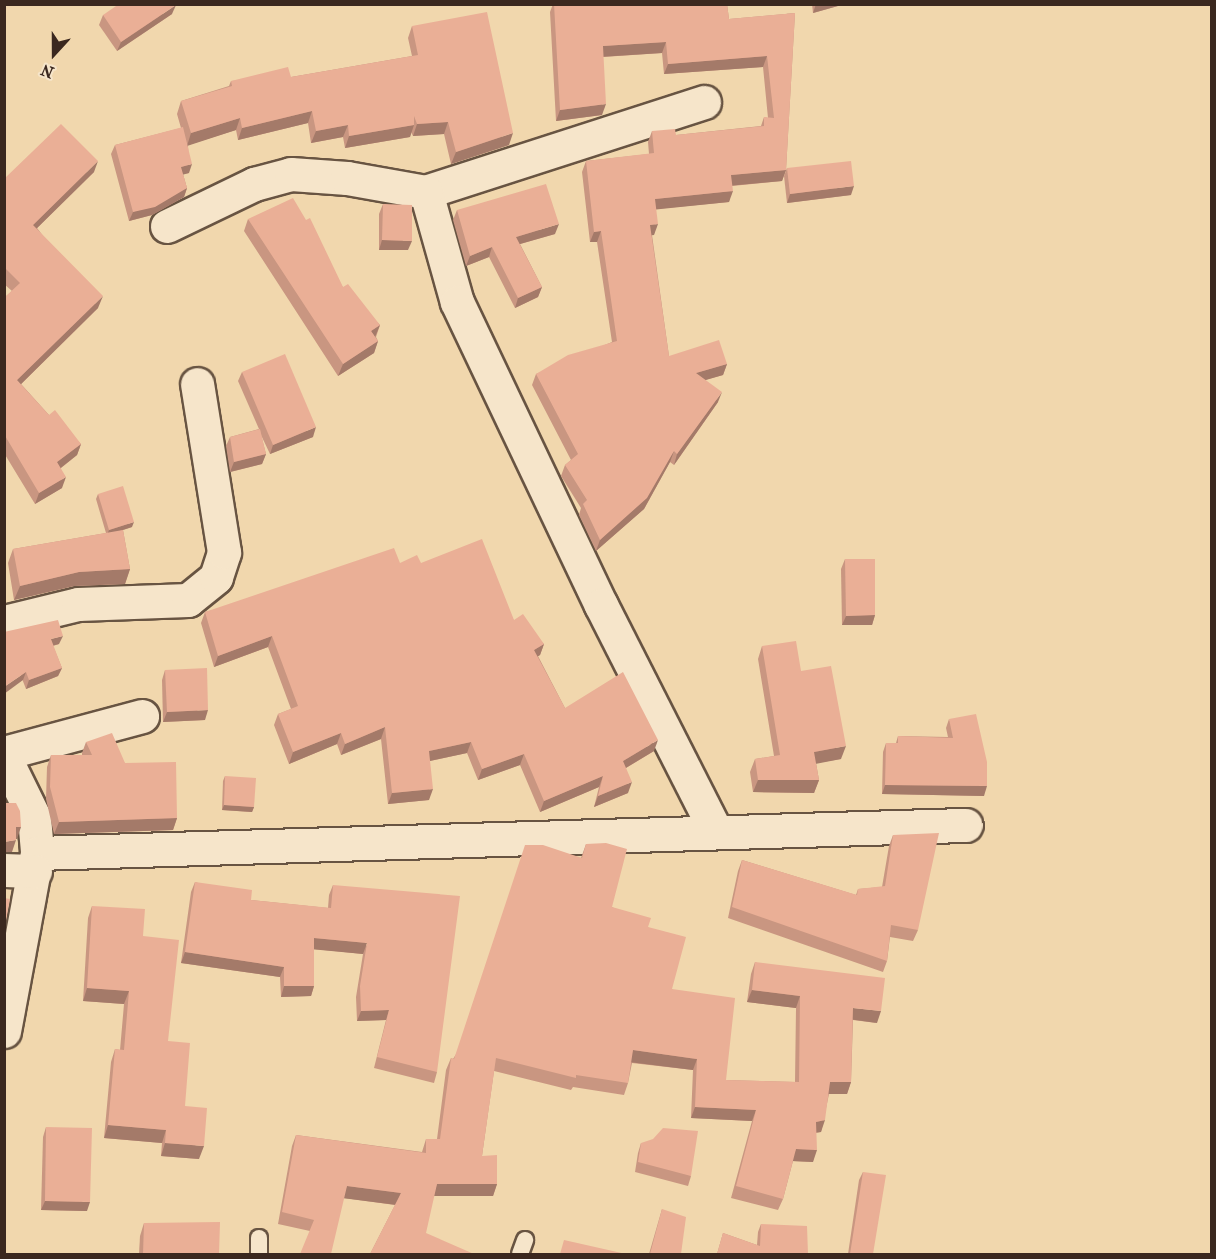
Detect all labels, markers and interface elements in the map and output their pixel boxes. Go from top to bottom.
north arrow [24,24,84,84]
text: N [38,60,56,82]

